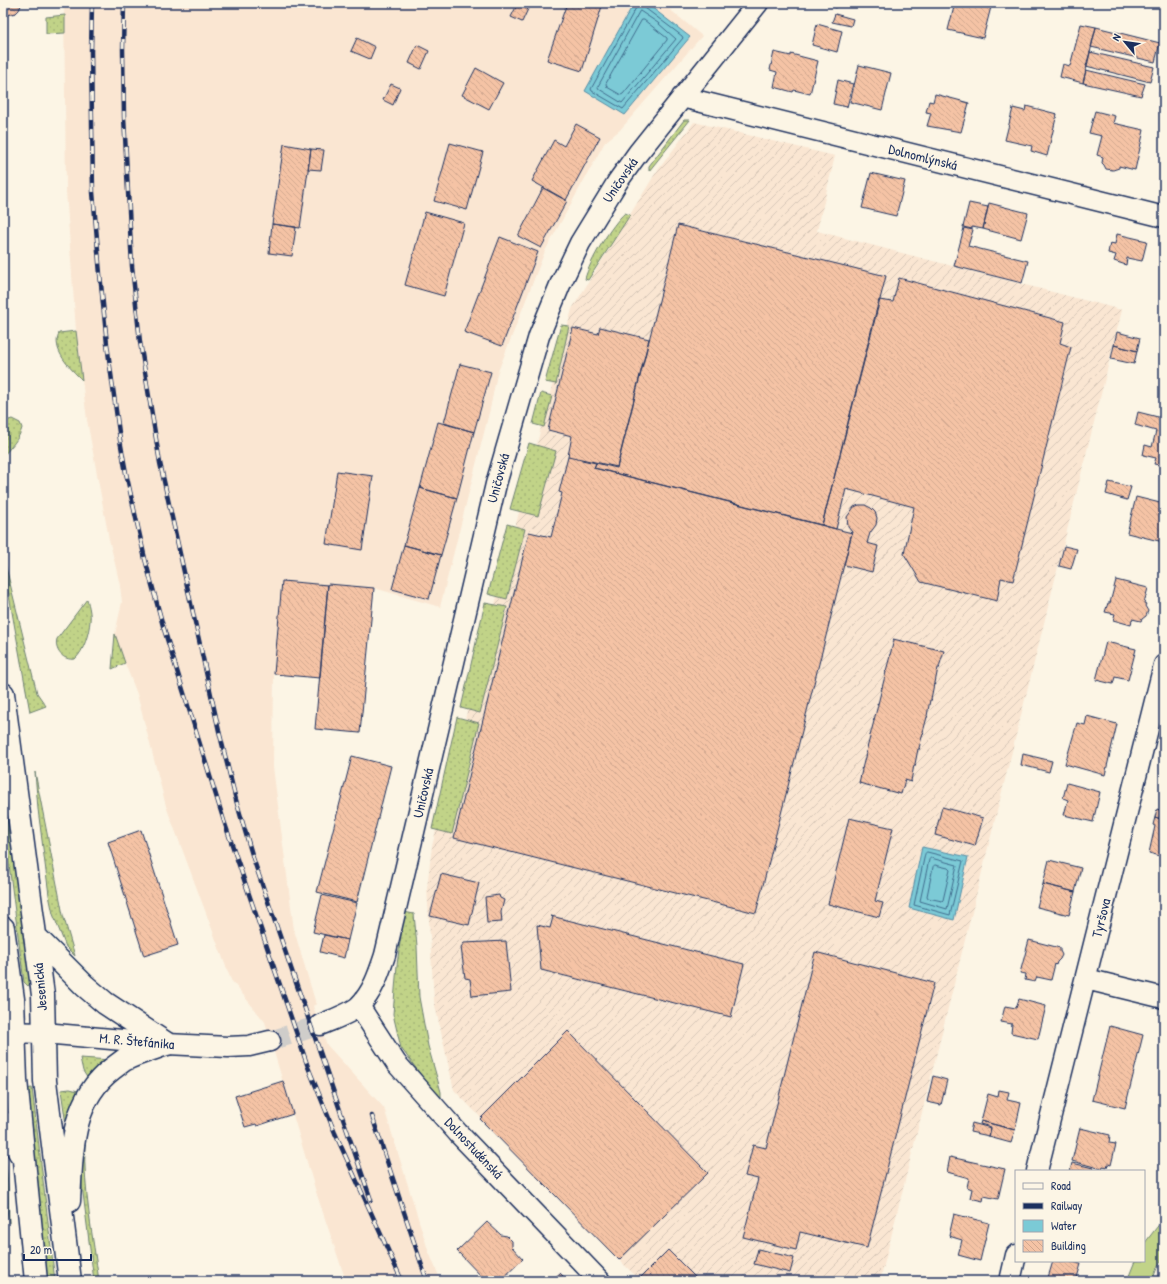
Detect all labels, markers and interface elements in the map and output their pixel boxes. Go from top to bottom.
north arrow [1105,22,1145,62]
text: N [1109,31,1124,43]
street label: Dolnomlýnská [887,139,960,175]
street label: Uničovská [598,153,642,206]
street label: Uničovská [482,451,513,505]
street label: Uničovská [408,766,438,820]
street label: Tyršova [1086,896,1116,940]
street label: Jesenická [28,962,51,1012]
street label: M. R. Štefánika [99,1028,176,1053]
street label: Dolnostudénská [441,1113,508,1183]
legend [1015,1170,1145,1262]
text: Road [1051,1177,1071,1194]
text: Railway [1051,1197,1082,1214]
text: Water [1051,1217,1077,1234]
scale bar [24,1236,91,1262]
text: Building [1051,1237,1086,1254]
text: 20 m [30,1241,52,1258]

